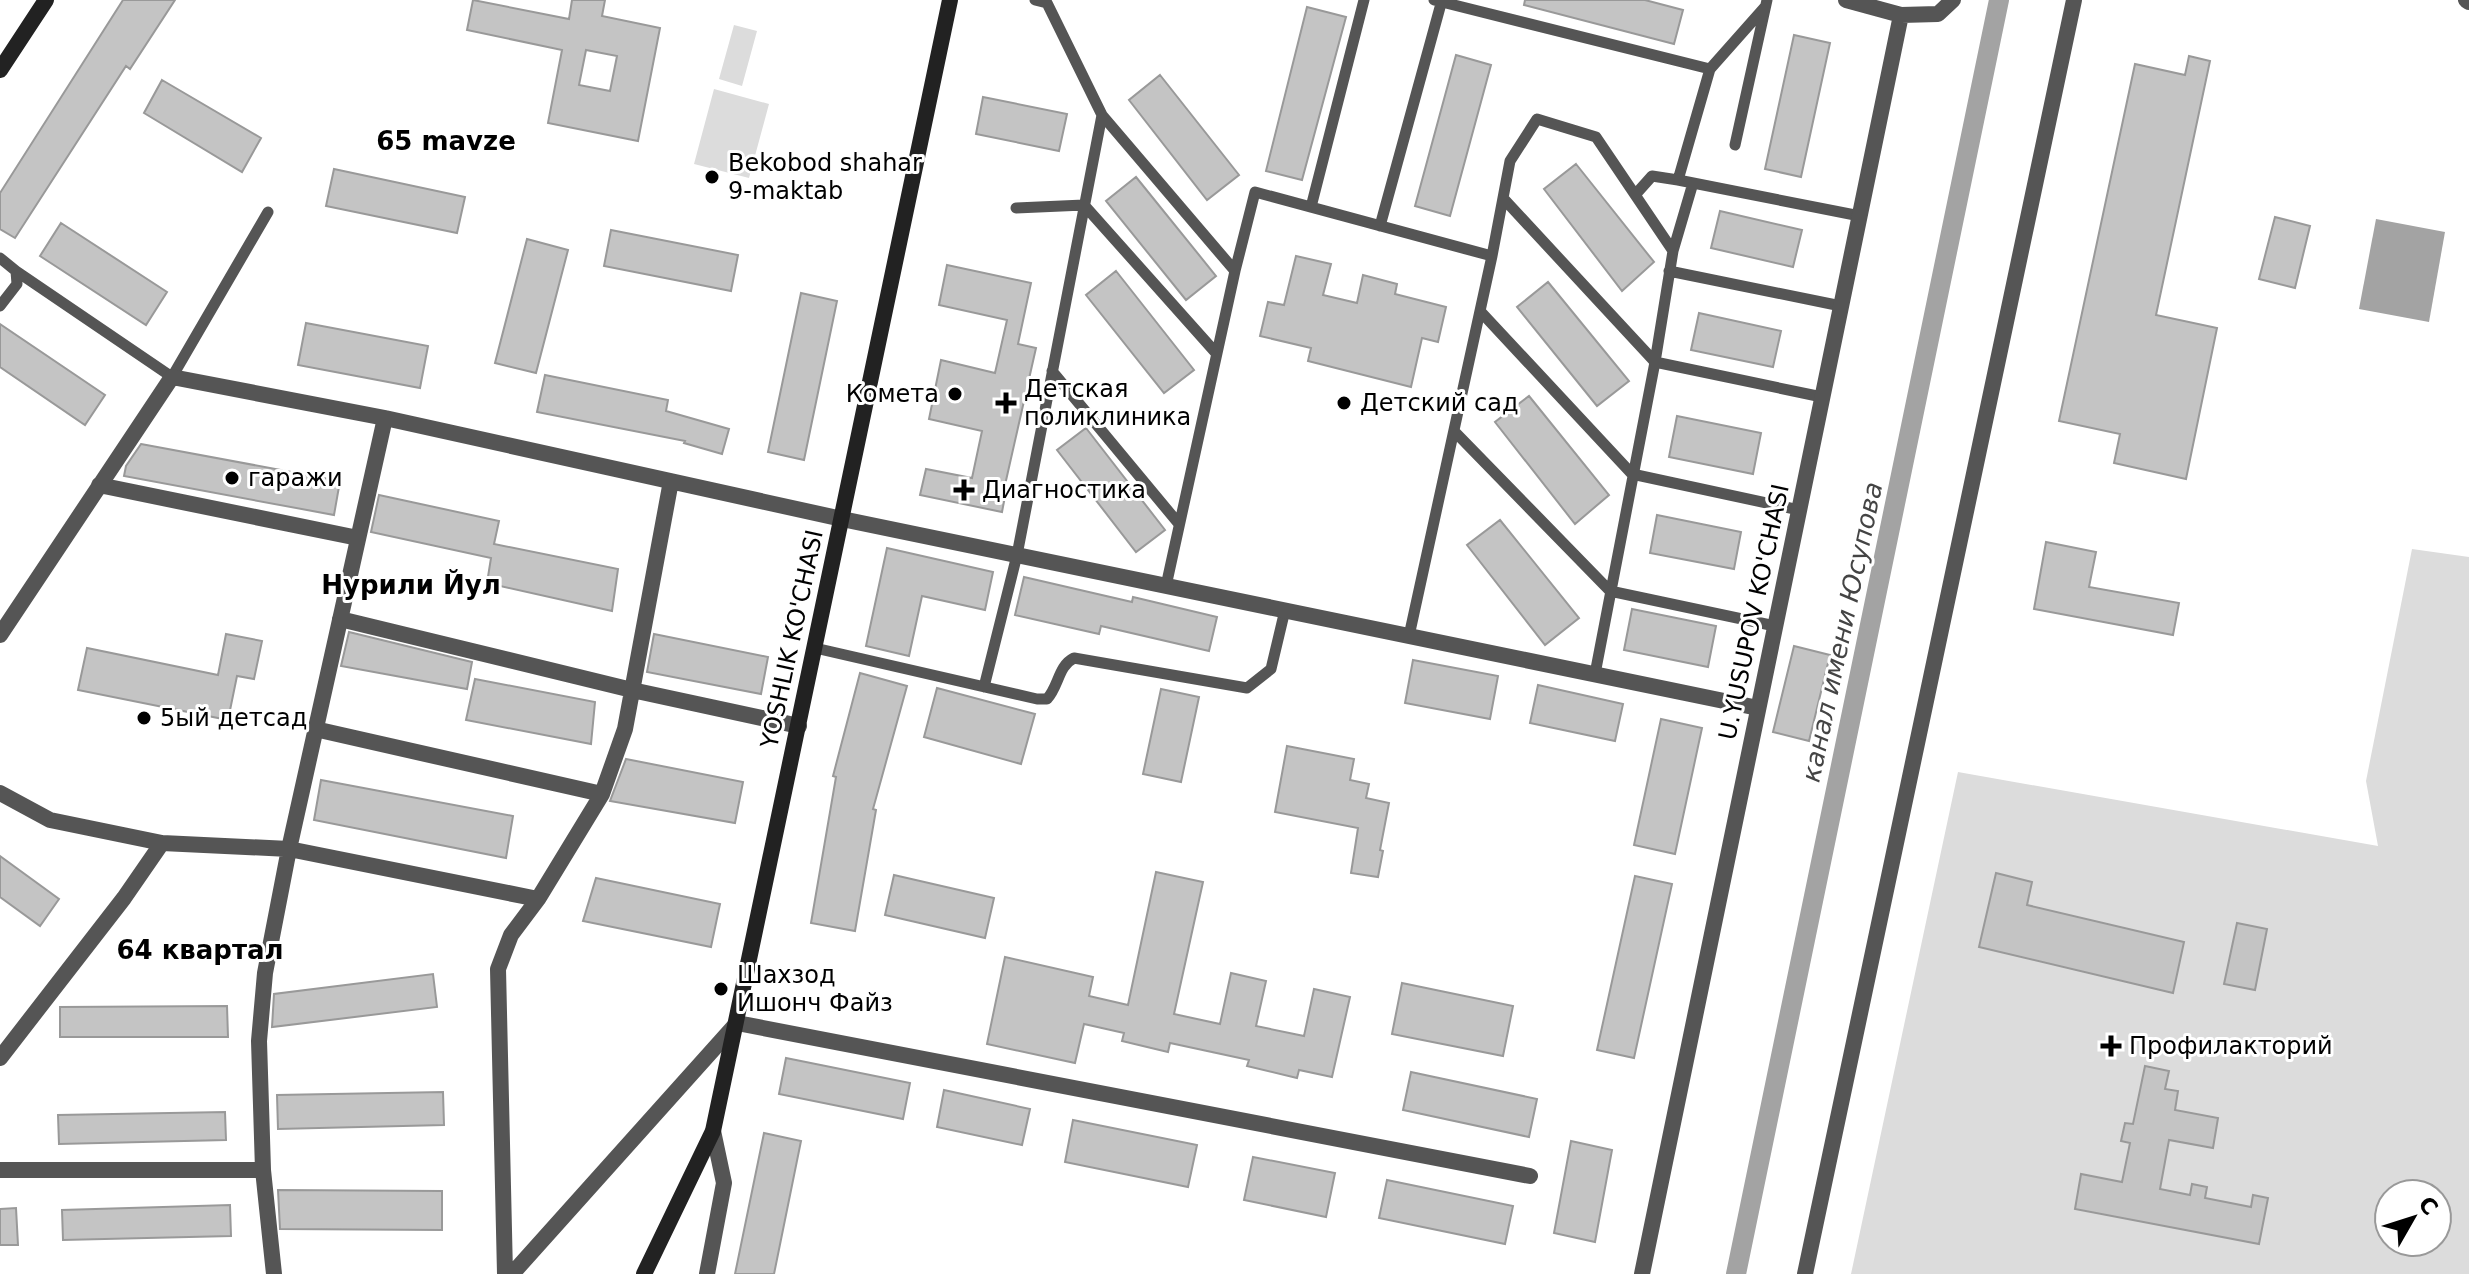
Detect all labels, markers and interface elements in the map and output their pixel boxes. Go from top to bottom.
district label: 65 mavze [376,126,516,156]
place label: Bekobod shahar 9-maktab [728,149,922,205]
marker: Bekobod shahar 9-maktab [703,168,721,186]
place label: Детская поликлиника [1024,375,1191,431]
place label: Комета [846,380,939,408]
marker: Комета [946,385,964,403]
place label: Детский сад [1360,389,1519,417]
marker: Детская поликлиника [995,392,1017,414]
marker: Детский сад [1335,394,1353,412]
place label: гаражи [248,464,342,492]
marker: гаражи [223,469,241,487]
place label: Диагностика [982,476,1146,504]
marker: Диагностика [953,479,975,501]
water label: канал имени Юсупова [1796,479,1888,785]
street label: U.YUSUPOV KO'CHASI [1713,482,1795,742]
street label: YOSHLIK KO'CHASI [755,527,829,752]
district label: Нурили Йул [321,569,501,600]
place label: 5ый детсад [160,704,307,732]
marker: 5ый детсад [135,709,153,727]
district label: 64 квартал [116,935,284,965]
place label: Шахзод Ишонч Файз [737,961,893,1017]
marker: Шахзод Ишонч Файз [712,980,730,998]
place label: Профилакторий [2129,1032,2333,1060]
marker: Профилакторий [2100,1035,2122,1057]
north arrow [2373,1178,2453,1258]
text: С [2413,1192,2443,1220]

